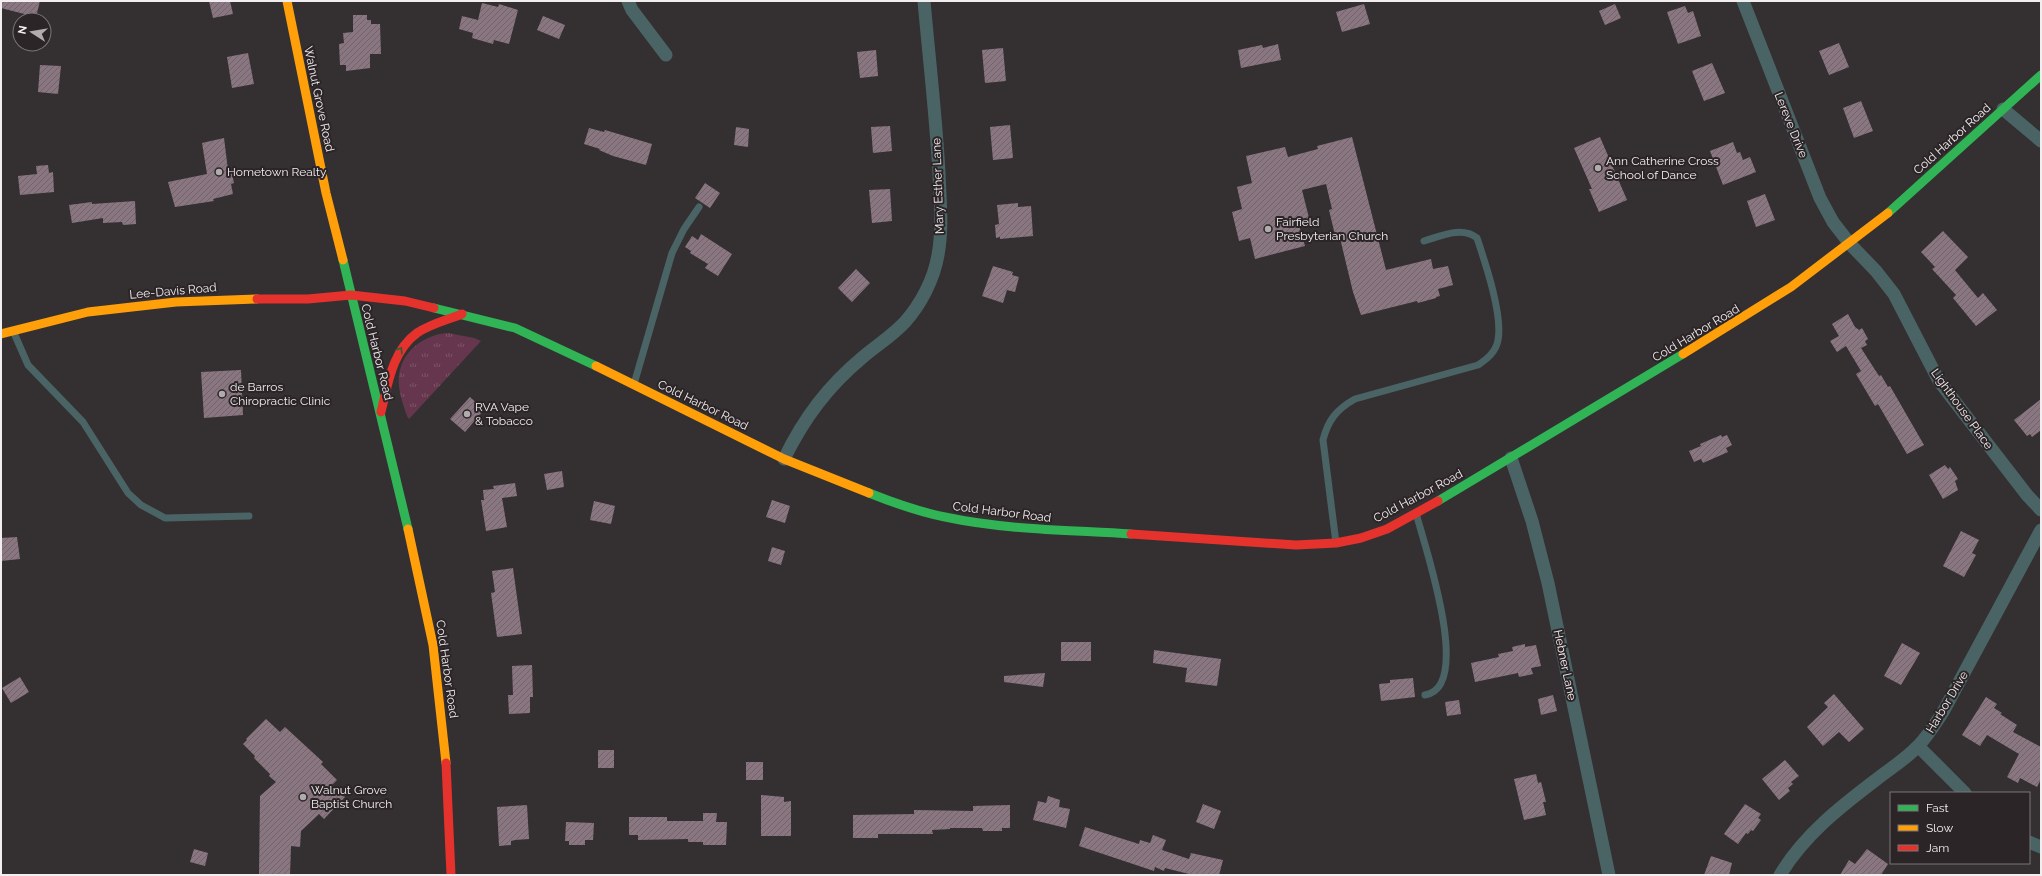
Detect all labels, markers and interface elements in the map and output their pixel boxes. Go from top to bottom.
north arrow [12,12,52,52]
text: N [15,25,30,35]
street label: Walnut Grove Road [301,45,337,153]
street label: Lereve Drive [1771,90,1811,160]
street label: Cold Harbor Road [1911,101,1993,177]
street label: Mary Esther Lane [929,138,947,234]
place label: Ann Catherine Cross School of Dance [1606,154,1719,182]
marker: Ann Catherine Cross School of Dance [1593,163,1603,173]
place label: Hometown Realty [227,165,327,179]
marker: Hometown Realty [214,167,224,177]
place label: Fairfield Presbyterian Church [1276,215,1388,243]
marker: Fairfield Presbyterian Church [1263,224,1273,234]
street label: Lee-Davis Road [129,280,217,302]
street label: Cold Harbor Road [1650,301,1742,365]
street label: Cold Harbor Road [358,302,396,402]
one-way arrow [396,347,403,354]
street label: Lighthouse Place [1928,366,1996,452]
street label: Cold Harbor Road [655,377,751,433]
place label: de Barros Chiropractic Clinic [230,380,331,408]
marker: de Barros Chiropractic Clinic [217,389,227,399]
place label: RVA Vape & Tobacco [475,400,533,428]
marker: RVA Vape & Tobacco [462,409,472,419]
street label: Cold Harbor Road [1371,467,1465,525]
street label: Cold Harbor Road [952,499,1052,525]
street label: Cold Harbor Road [433,619,461,719]
street label: Hebner Lane [1551,628,1579,702]
street label: Harbor Drive [1923,669,1971,735]
place label: Walnut Grove Baptist Church [311,783,392,811]
marker: Walnut Grove Baptist Church [298,792,308,802]
legend [1890,792,2030,864]
text: Fast [1926,801,1949,815]
text: Slow [1926,821,1953,835]
text: Jam [1926,841,1949,855]

